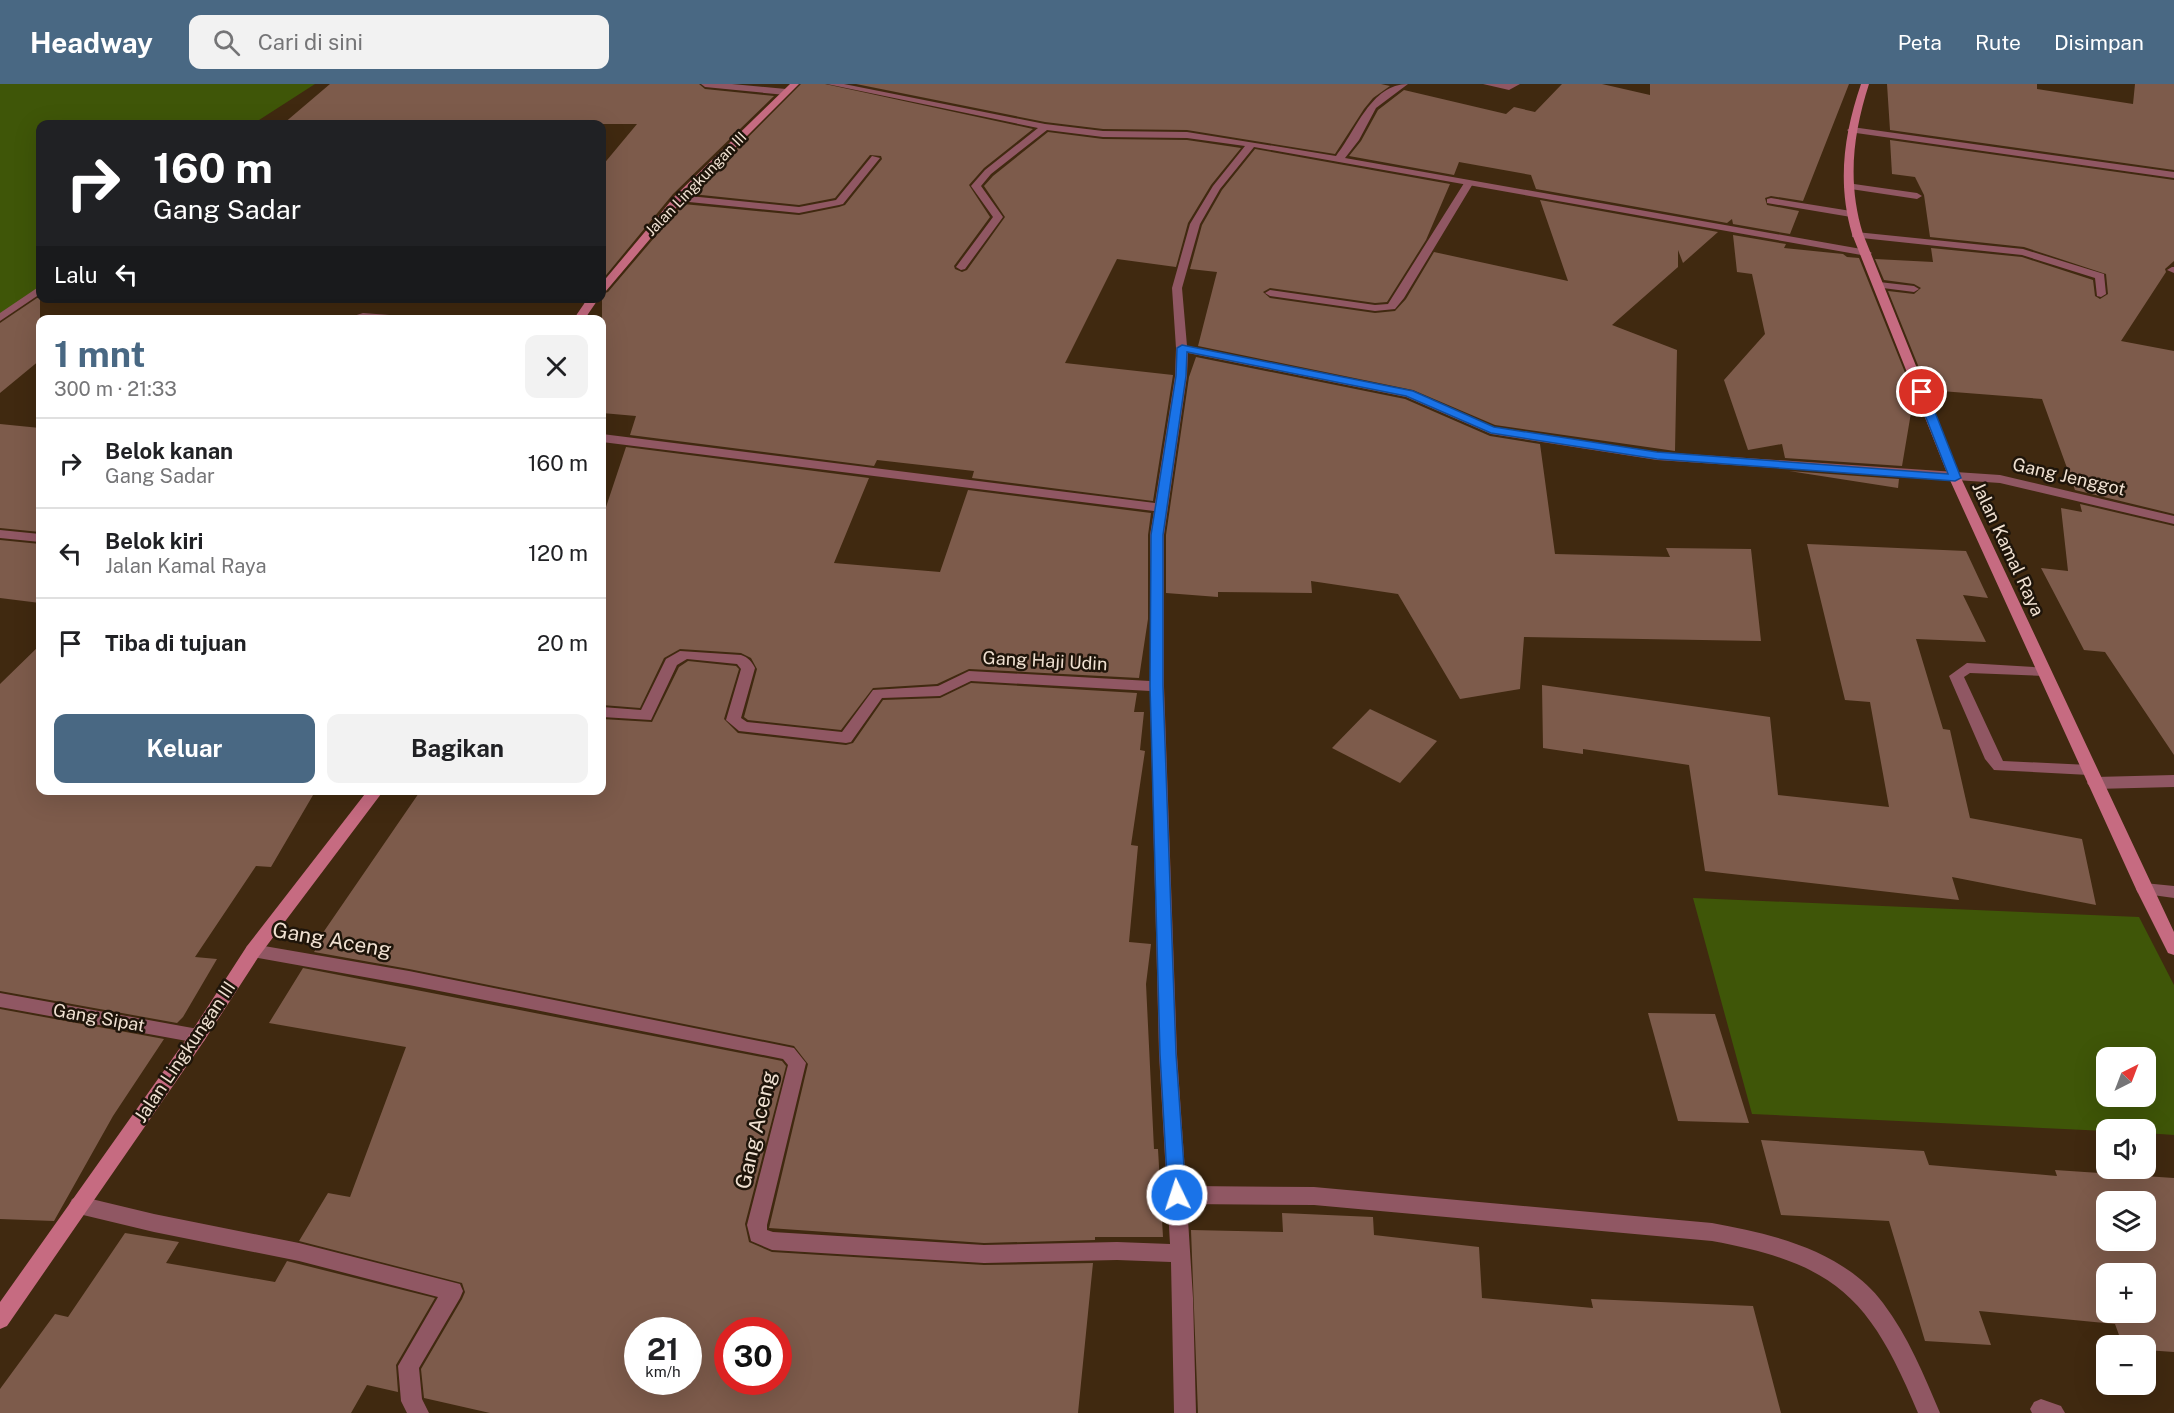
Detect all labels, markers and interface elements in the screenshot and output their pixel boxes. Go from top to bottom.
search box [189,15,609,69]
text: Headway [30,26,153,59]
icon: search [210,26,243,59]
text: Cari di sini [258,29,363,55]
text: Peta [1898,30,1942,55]
text: Rute [1975,30,2021,55]
text: Disimpan [2054,30,2144,55]
street label: Jalan Lingkungan III [642,128,750,239]
text: 160 m [153,143,273,192]
icon: right [54,144,132,222]
text: Gang Sadar [153,193,301,225]
icon: left [110,258,143,291]
text: Lalu [54,262,98,288]
text: 1 mnt [54,333,145,375]
button: close [525,335,588,398]
pin [1896,366,1947,417]
icon: arrive [1905,375,1938,408]
text: 300 m · 21:33 [54,377,177,401]
text: Belok kanan [105,438,233,464]
icon: right [54,447,87,480]
text: 160 m [528,450,588,476]
street label: Gang Jenggot [2011,453,2128,500]
text: Gang Sadar [105,464,215,488]
street label: Jalan Kamal Raya [1968,478,2049,619]
text: Belok kiri [105,528,203,554]
icon: left [54,537,87,570]
text: 120 m [528,540,588,566]
text: Jalan Kamal Raya [105,554,267,578]
icon: arrive [54,627,87,660]
text: Tiba di tujuan [105,630,246,656]
text: 20 m [537,630,588,656]
street label: Gang Haji Udin [982,647,1108,674]
button: Keluar [54,714,315,783]
button: Bagikan [327,714,588,783]
street label: Gang Aceng [271,917,394,962]
street label: Jalan Lingkungan III [130,977,240,1126]
street label: Gang Sipat [52,999,147,1036]
north arrow [2096,1047,2156,1107]
map controls [2096,1047,2156,1395]
street label: Gang Aceng [730,1068,781,1191]
button: sound [2096,1119,2156,1179]
position arrow [1145,1163,1209,1227]
button: layers [2096,1191,2156,1251]
button: + [2096,1263,2156,1323]
speed limit sign: 30 [714,1317,792,1395]
text: 21 [647,1331,679,1367]
button: − [2096,1335,2156,1395]
text: km/h [645,1363,681,1380]

